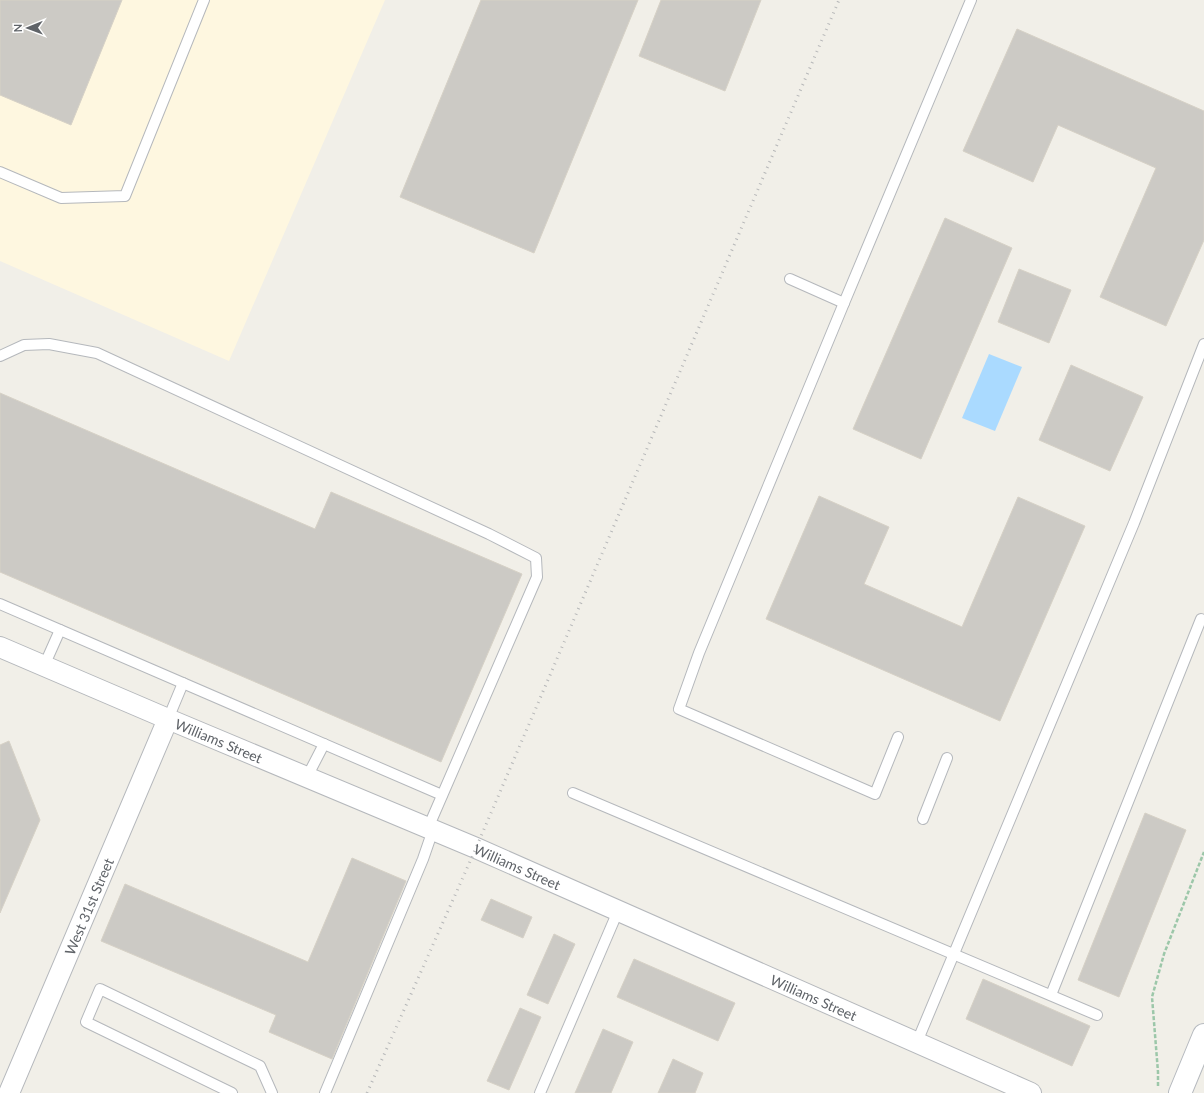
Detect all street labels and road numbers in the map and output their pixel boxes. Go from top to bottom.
street label: Williams Street [173,715,265,766]
street label: Williams Street [472,840,563,893]
street label: West 31st Street [60,855,117,957]
street label: Williams Street [768,971,860,1024]

